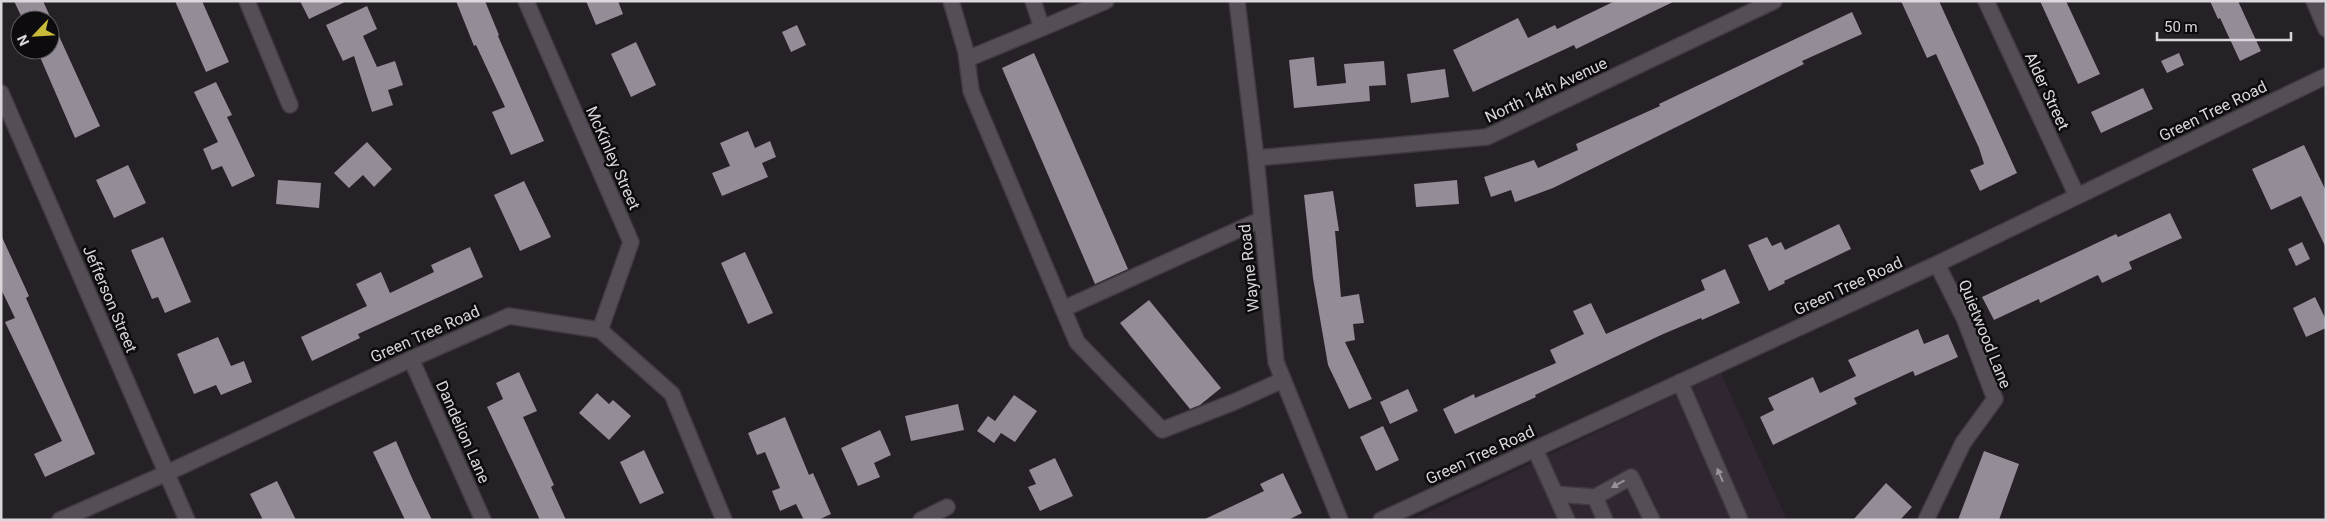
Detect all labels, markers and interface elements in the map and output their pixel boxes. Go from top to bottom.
north arrow [10,10,60,60]
scale bar [2157,10,2291,42]
text: 50 m [2164,18,2198,36]
text: N [14,33,33,48]
street label: Alder Street [2021,49,2073,133]
street label: North 14th Avenue [1482,53,1610,127]
street label: Green Tree Road [2156,77,2270,145]
street label: McKinley Street [582,103,644,213]
street label: Wayne Road [1235,223,1263,313]
street label: Jefferson Street [79,243,141,355]
street label: Green Tree Road [1791,253,1905,319]
street label: Quietwood Lane [1955,277,2015,391]
street label: Green Tree Road [367,301,483,367]
street label: Dandelion Lane [432,378,494,486]
street label: Green Tree Road [1423,422,1537,488]
one-way arrow [1716,468,1724,482]
one-way arrow [1611,480,1626,488]

